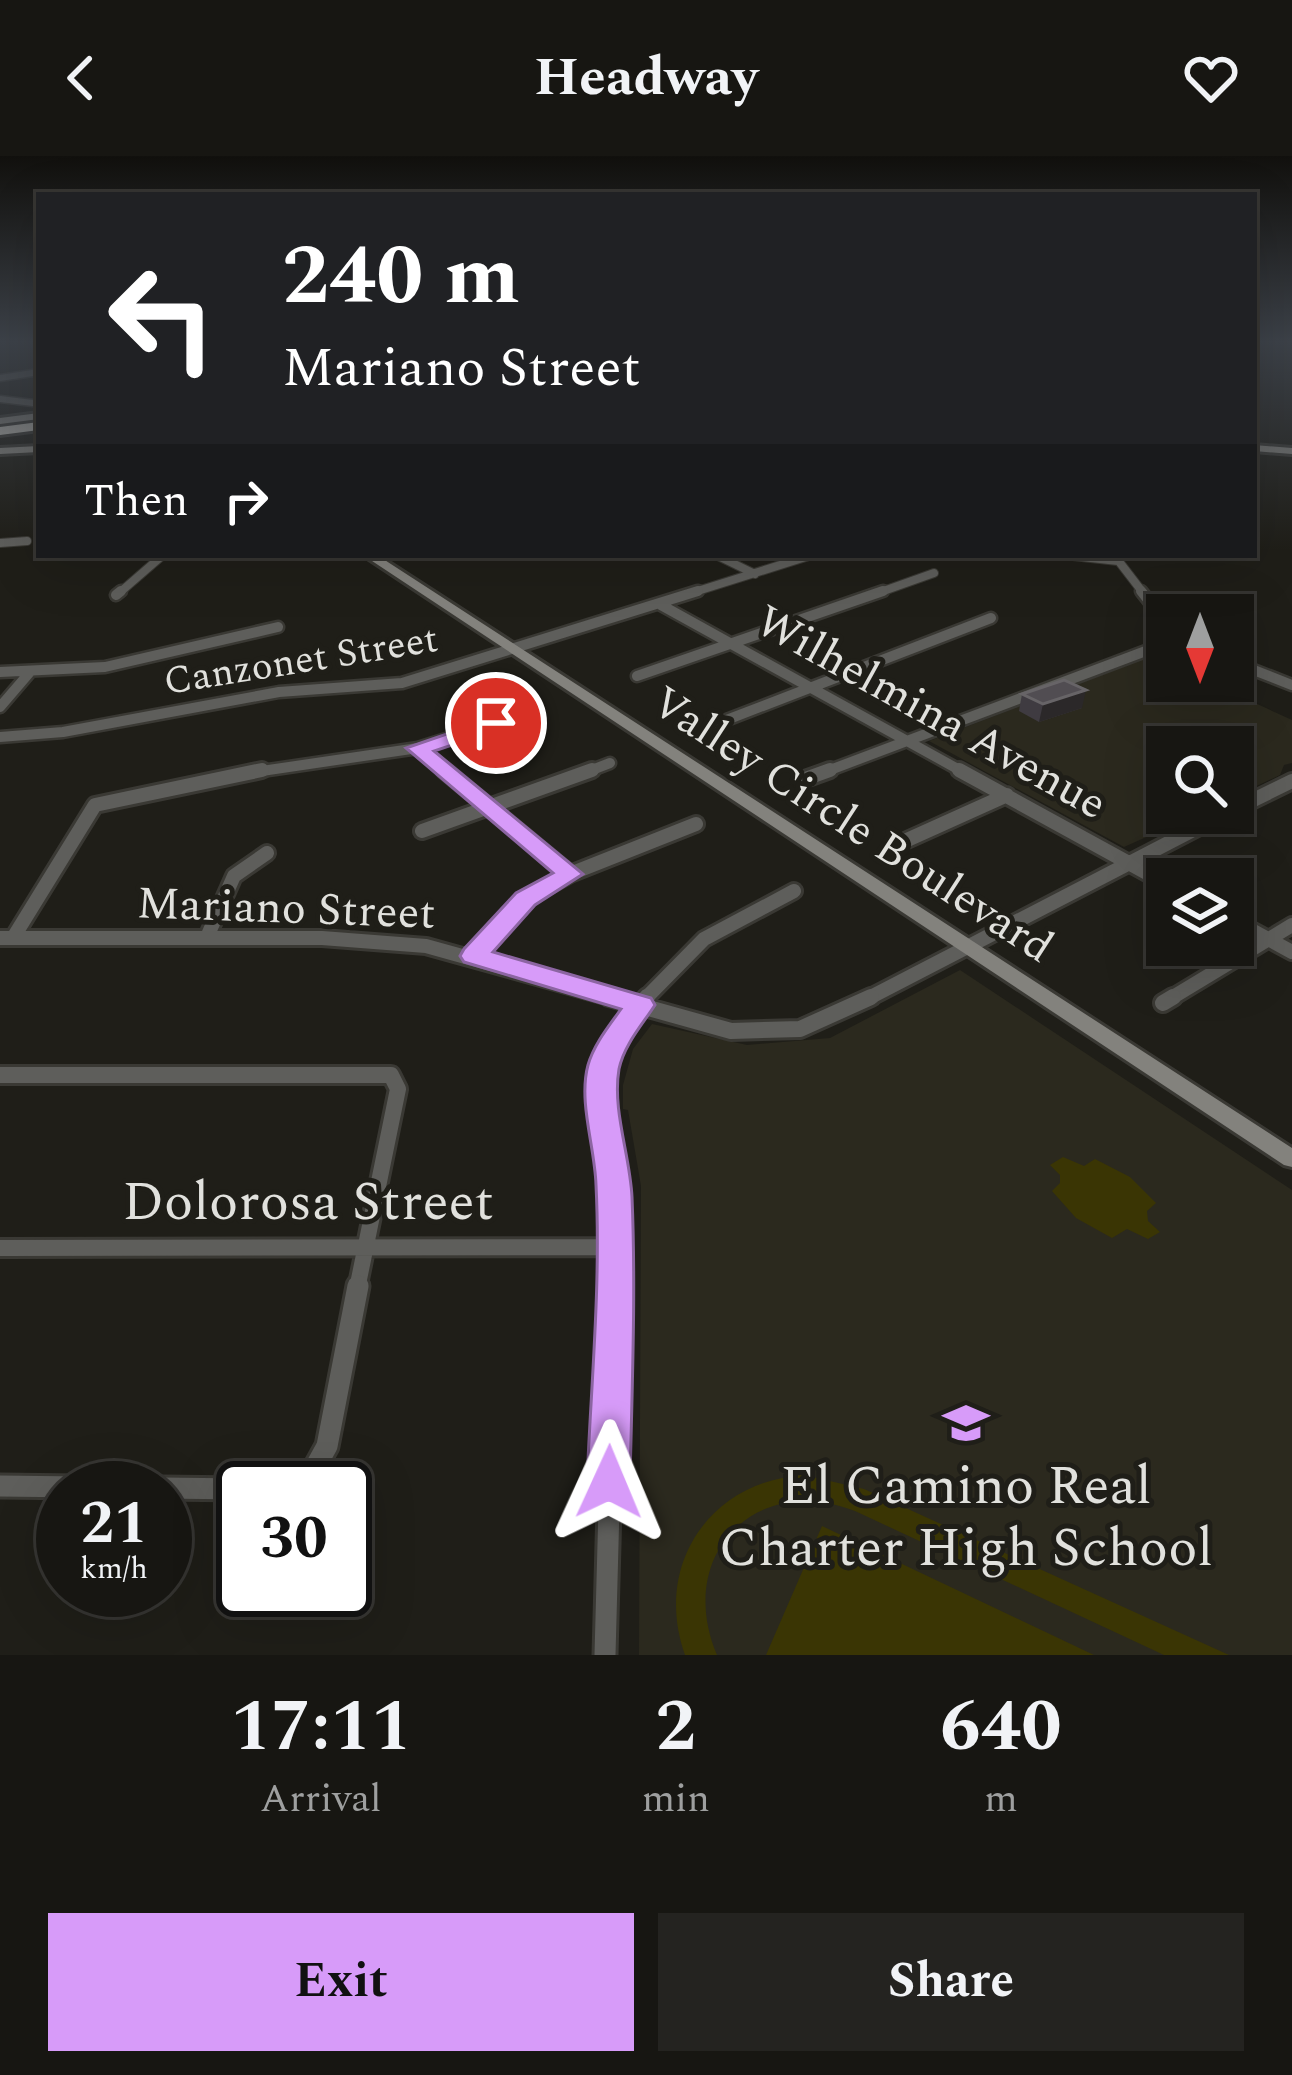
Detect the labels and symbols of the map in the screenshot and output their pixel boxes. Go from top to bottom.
street label: Wilhelmina Avenue [743,588,1119,838]
north arrow [1146,594,1254,702]
street label: Canzonet Street [160,610,442,712]
street label: Valley Circle Boulevard [637,669,1067,981]
pin [445,672,547,774]
street label: Mariano Street [135,869,437,949]
street label: Dolorosa Street [122,1162,494,1244]
school or university icon: El Camino Real Charter High School [941,1398,991,1448]
position arrow [546,1419,672,1545]
place label: El Camino Real Charter High School [719,1446,1213,1590]
speed limit sign: 30 [216,1461,372,1617]

